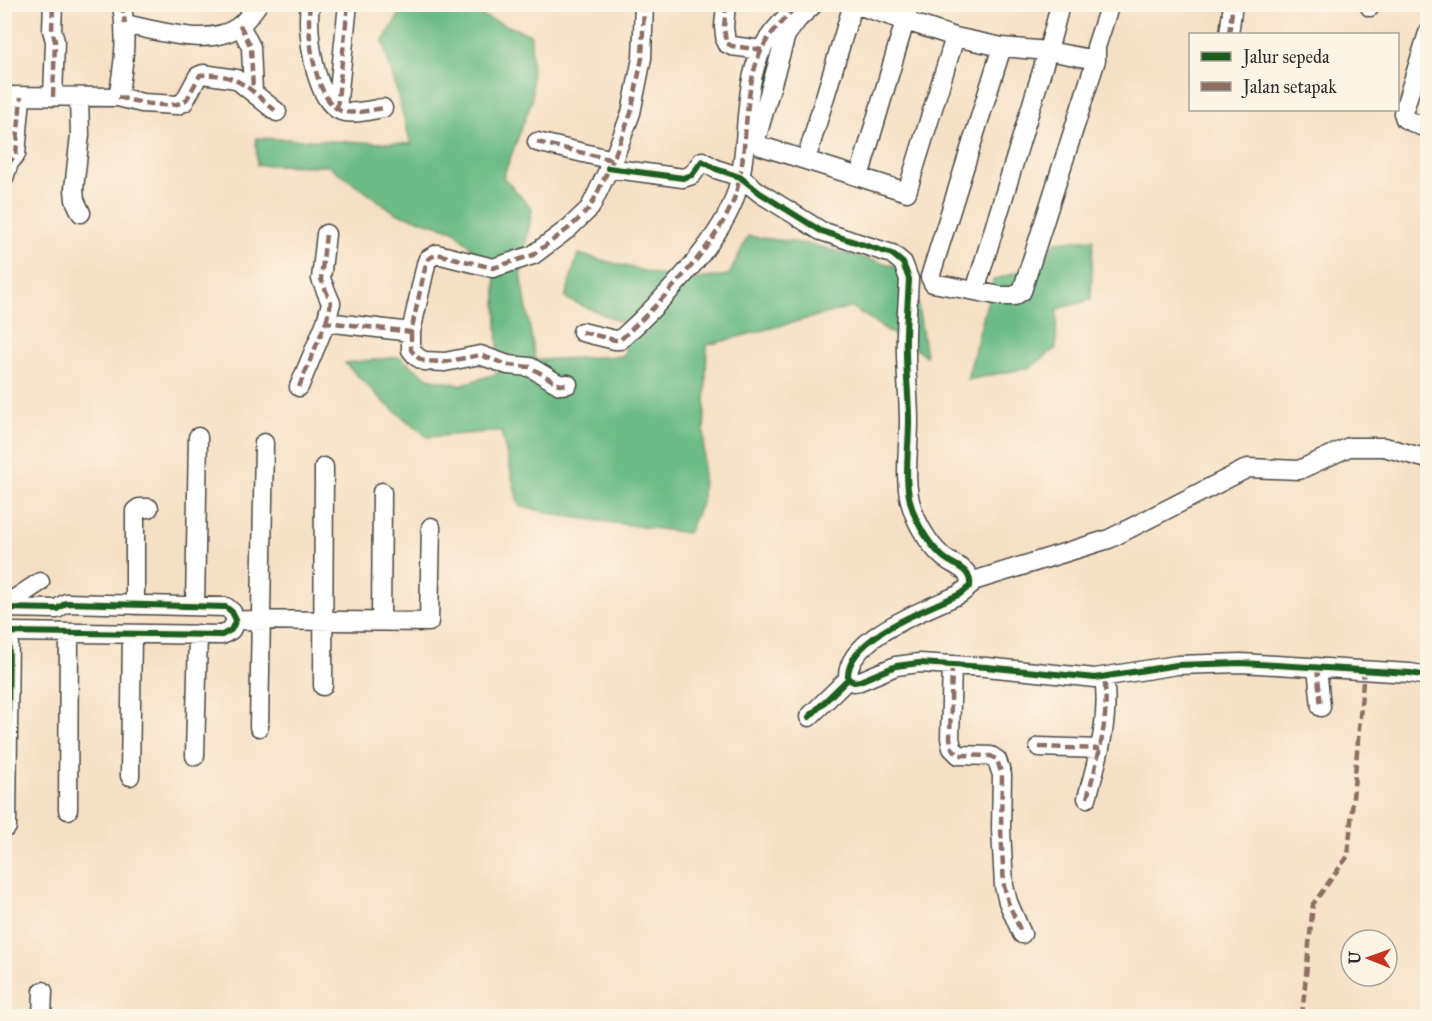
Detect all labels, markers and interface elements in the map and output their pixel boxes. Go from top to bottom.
legend [1189,33,1399,111]
text: Jalur sepeda [1241,46,1330,69]
text: Jalan setapak [1241,76,1337,99]
north arrow [1339,928,1399,988]
text: U [1345,951,1364,964]

